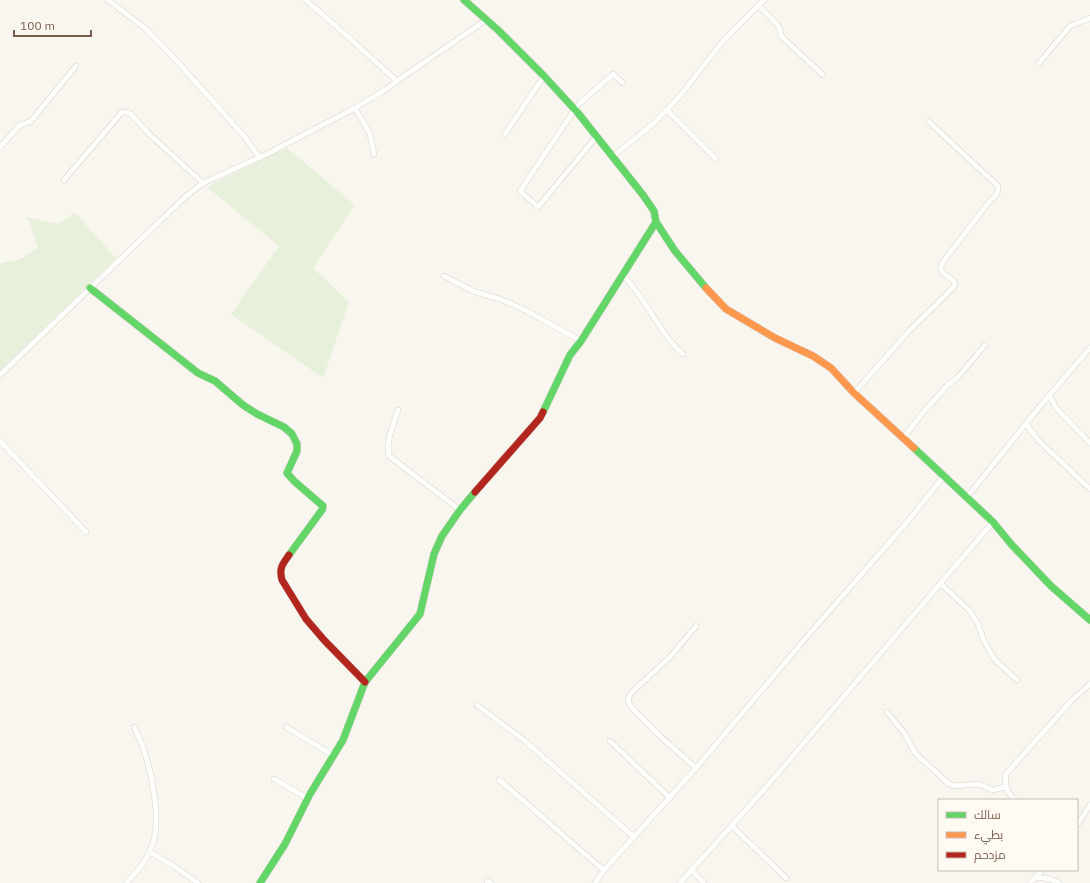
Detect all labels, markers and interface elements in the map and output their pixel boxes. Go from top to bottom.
scale bar [14,12,91,38]
text: 100 m [20,18,55,33]
legend [938,799,1078,871]
text: سالك [974,807,1001,822]
text: بطيء [974,827,1003,845]
text: مزدحم [974,847,1006,863]

